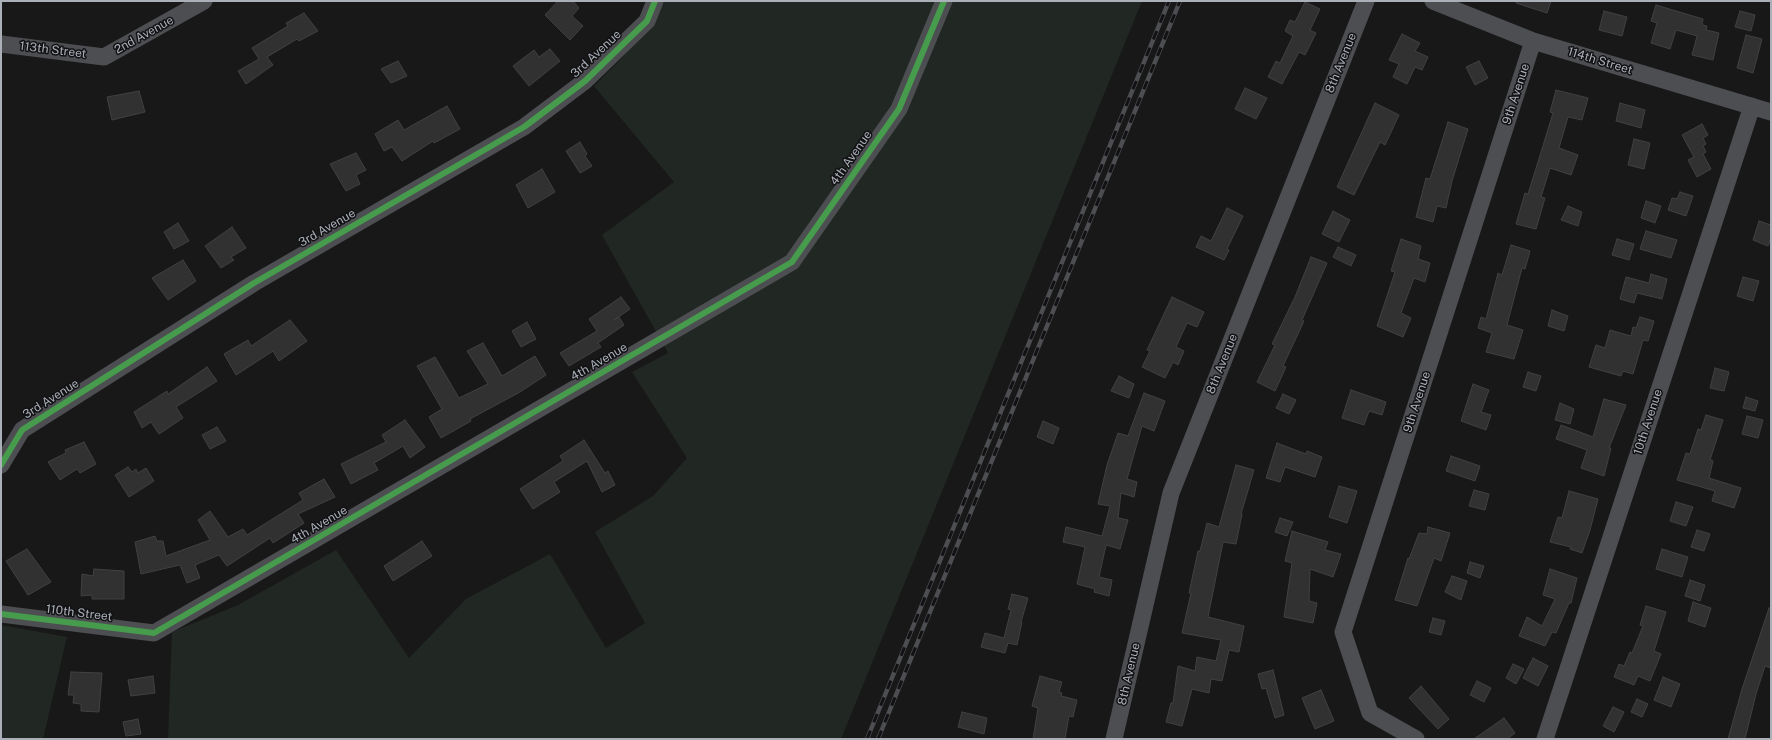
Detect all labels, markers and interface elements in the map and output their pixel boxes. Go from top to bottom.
street label: 2nd Avenue [112,13,176,57]
street label: 3rd Avenue [568,27,624,81]
street label: 8th Avenue [1322,31,1360,95]
street label: 113th Street [19,39,87,61]
street label: 114th Street [1566,44,1634,78]
street label: 9th Avenue [1499,62,1533,126]
street label: 4th Avenue [827,128,875,188]
street label: 3rd Avenue [296,206,358,250]
street label: 8th Avenue [1203,332,1241,396]
street label: 4th Avenue [568,340,630,384]
street label: 9th Avenue [1400,370,1434,434]
street label: 3rd Avenue [20,376,82,422]
street label: 10th Avenue [1631,387,1665,457]
street label: 4th Avenue [288,503,350,547]
street label: 110th Street [45,602,113,624]
street label: 8th Avenue [1115,641,1143,707]

